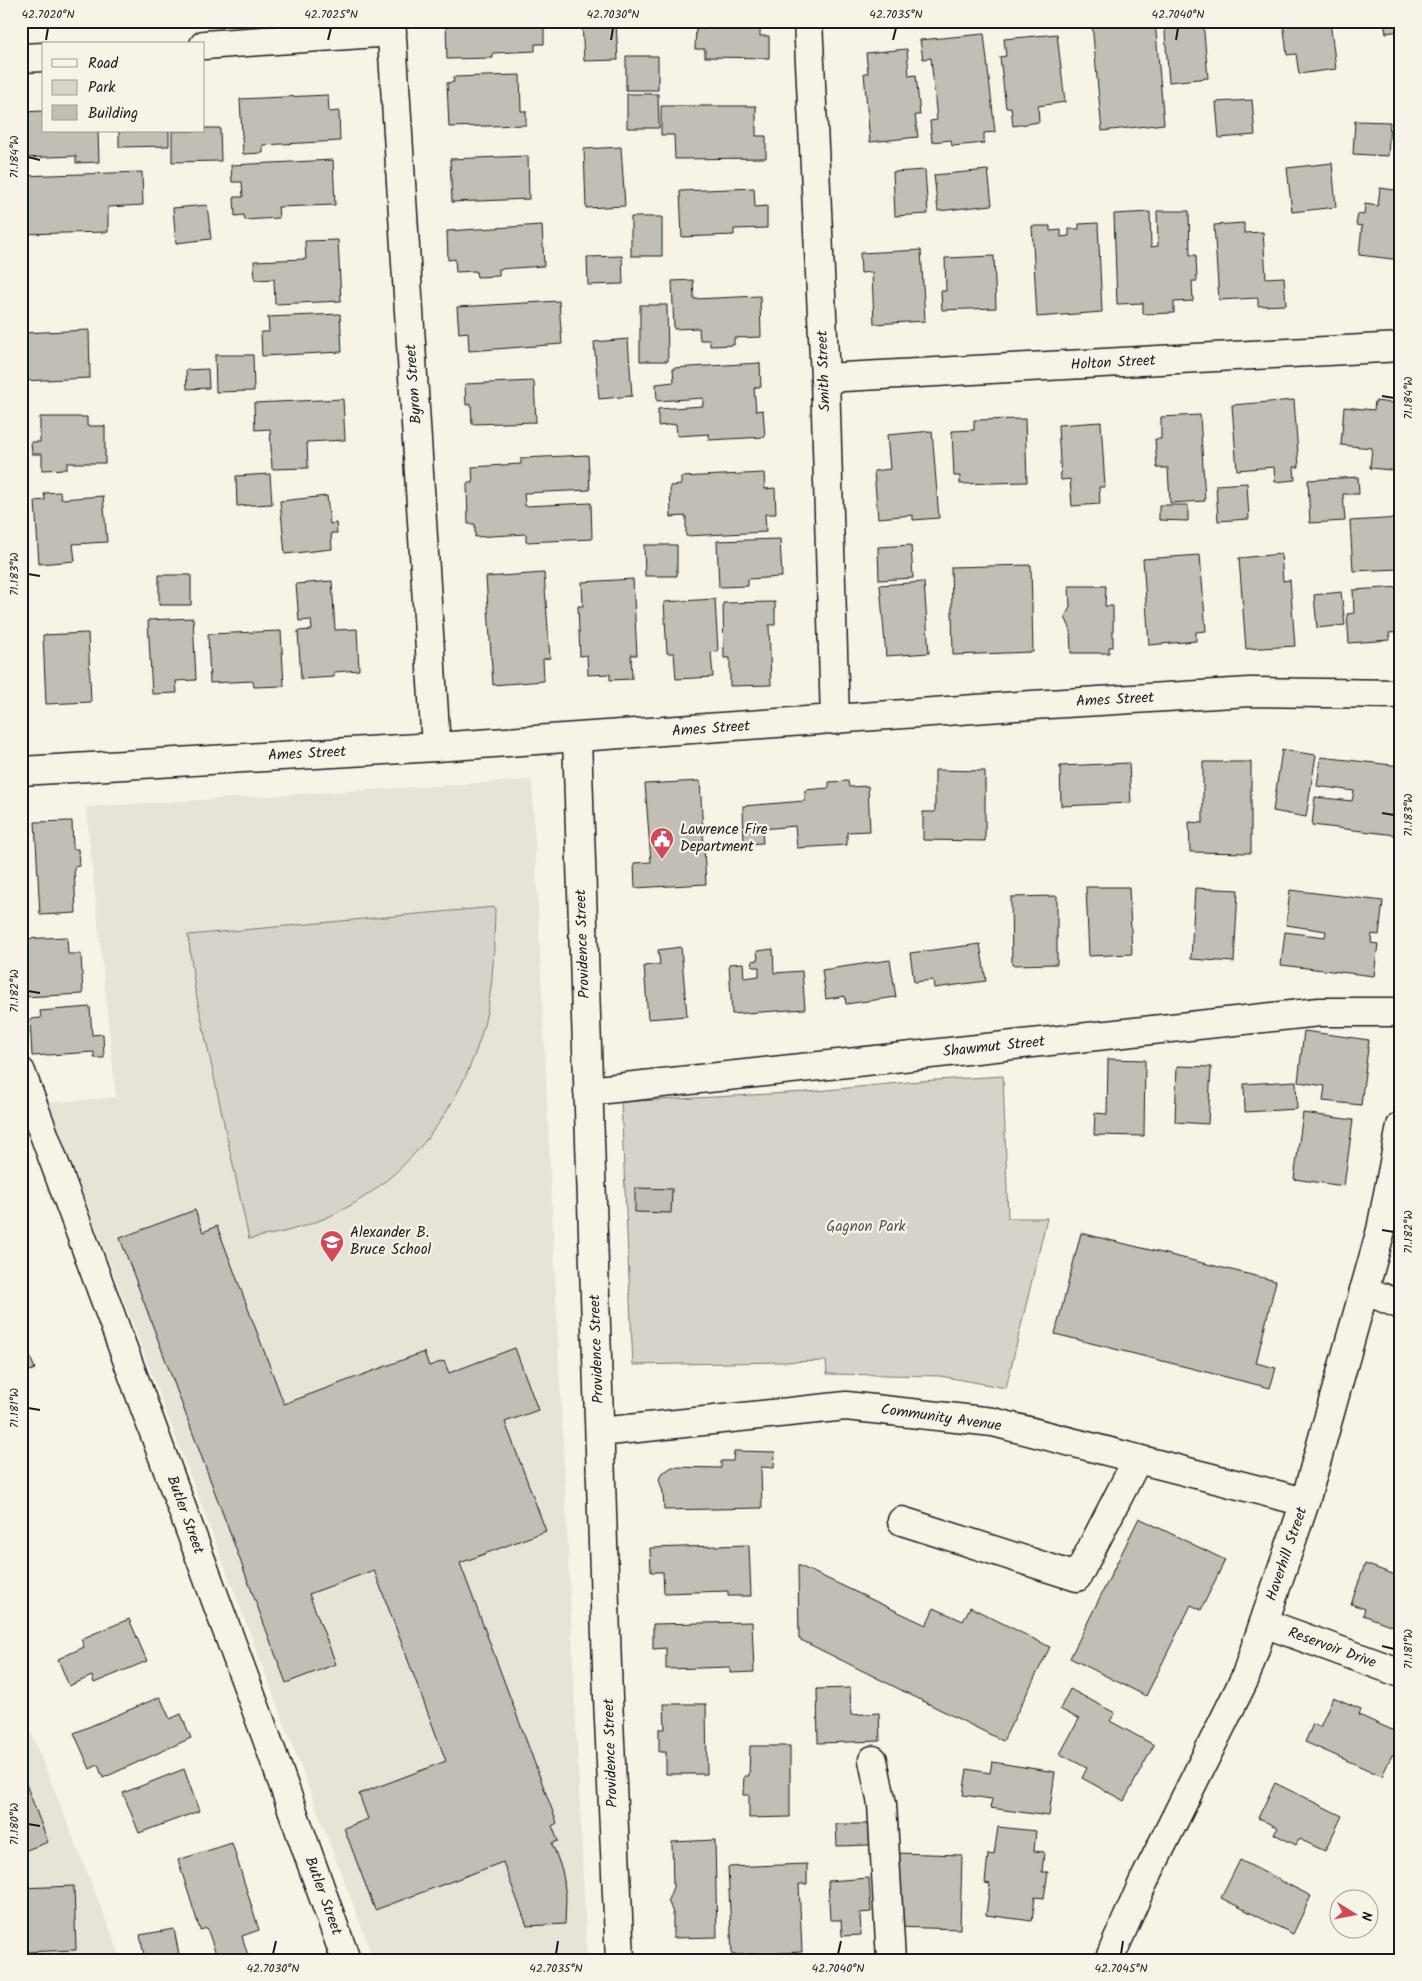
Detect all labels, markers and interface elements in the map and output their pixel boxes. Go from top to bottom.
text: 42.7020°N [21,5,75,24]
text: 42.7025°N [304,5,358,24]
text: 42.7030°N [586,5,640,24]
text: 42.7035°N [869,5,923,24]
text: 42.7040°N [1152,5,1204,24]
legend [42,42,205,132]
text: Road [88,52,119,76]
text: Park [88,76,116,100]
text: Building [88,102,138,126]
text: 71.184°W [5,135,24,179]
street label: Smith Street [811,330,837,412]
street label: Byron Street [399,343,429,425]
street label: Holton Street [1070,349,1156,377]
text: 71.184°W [1399,376,1418,420]
text: 71.183°W [5,552,24,596]
street label: Ames Street [1075,686,1155,714]
street label: Ames Street [671,714,751,744]
street label: Ames Street [267,740,347,768]
text: 71.183°W [1399,793,1418,837]
place label: Lawrence Fire Department [680,818,768,859]
public building icon: Lawrence Fire Department [649,826,675,860]
street label: Providence Street [569,889,597,999]
text: 71.182°W [5,969,24,1013]
street label: Shawmut Street [942,1030,1046,1064]
text: 71.182°W [1399,1210,1418,1254]
park label: Gagnon Park [826,1215,907,1239]
place label: Alexander B. Bruce School [350,1221,431,1262]
school or university icon: Alexander B. Bruce School [319,1229,345,1263]
street label: Providence Street [583,1294,611,1404]
text: 71.181°W [5,1388,24,1428]
street label: Community Avenue [879,1398,1003,1438]
street label: Butler Street [160,1472,210,1558]
street label: Haverhill Street [1260,1504,1314,1604]
street label: Reservoir Drive [1284,1621,1380,1675]
text: 71.181°W [1399,1629,1418,1669]
street label: Providence Street [597,1698,625,1808]
text: 71.180°W [5,1803,24,1845]
street label: Butler Street [298,1853,348,1939]
north arrow [1330,1888,1380,1938]
text: N [1354,1910,1377,1923]
text: 42.7030°N [246,1959,300,1978]
text: 42.7035°N [529,1959,583,1978]
text: 42.7040°N [812,1959,864,1978]
text: 42.7045°N [1094,1959,1148,1978]

